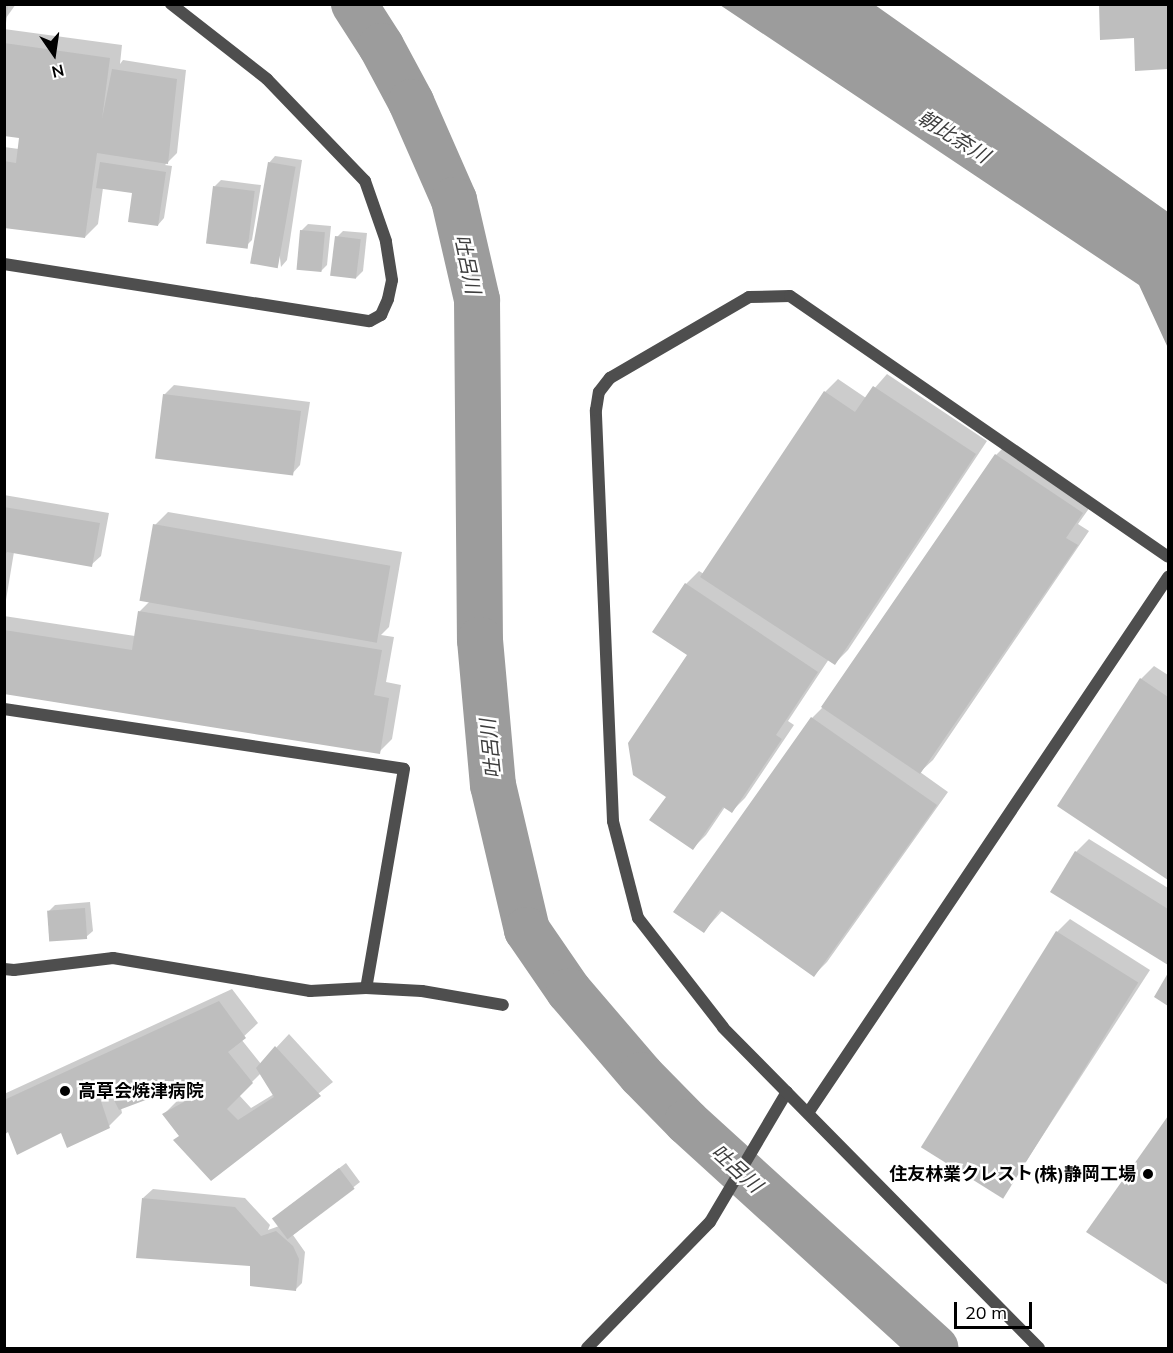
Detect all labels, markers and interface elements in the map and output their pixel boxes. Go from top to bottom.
north arrow [24,24,84,84]
text: N [50,60,66,83]
water label: 朝比奈川 [914,105,994,167]
water label: 吐呂川 [450,232,486,296]
water label: 吐呂川 [475,718,505,780]
place label: 高草会焼津病院 [78,1080,204,1102]
marker: 高草会焼津病院 [56,1082,74,1100]
water label: 吐呂川 [707,1139,767,1197]
place label: 住友林業クレスト(株)静岡工場 [889,1163,1136,1185]
marker: 住友林業クレスト(株)静岡工場 [1141,1167,1155,1181]
scale bar [957,1290,1035,1328]
text: 20 m [965,1301,1007,1324]

